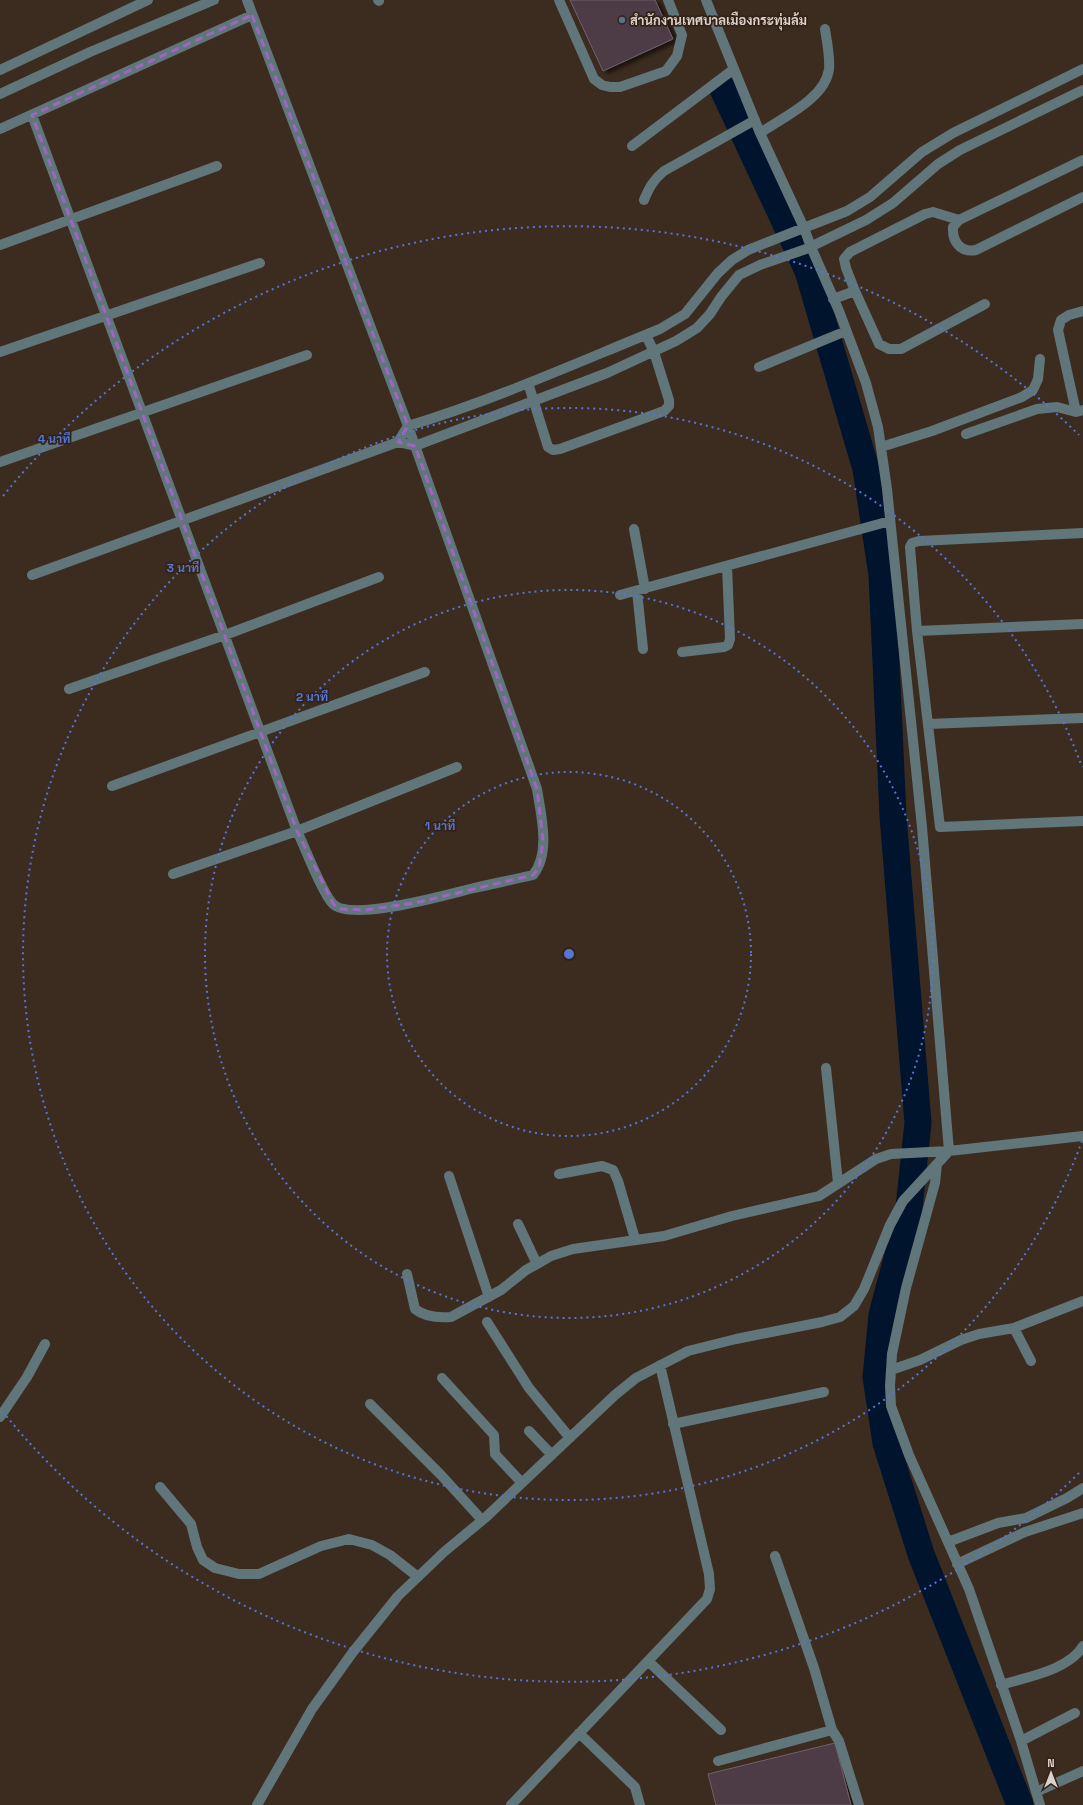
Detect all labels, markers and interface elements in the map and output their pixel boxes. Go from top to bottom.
place label: สำนักงานเทศบาลเมืองกระทุ่มล้ม [630,11,807,31]
marker: สำนักงานเทศบาลเมืองกระทุ่มล้ม [617,15,627,25]
text: 4 นาที [38,431,70,447]
text: 3 นาที [167,560,199,576]
text: 2 นาที [296,689,328,705]
text: 1 นาที [425,818,455,834]
centre of rings [562,947,576,961]
north arrow [1031,1753,1071,1793]
text: N [1047,1756,1055,1770]

